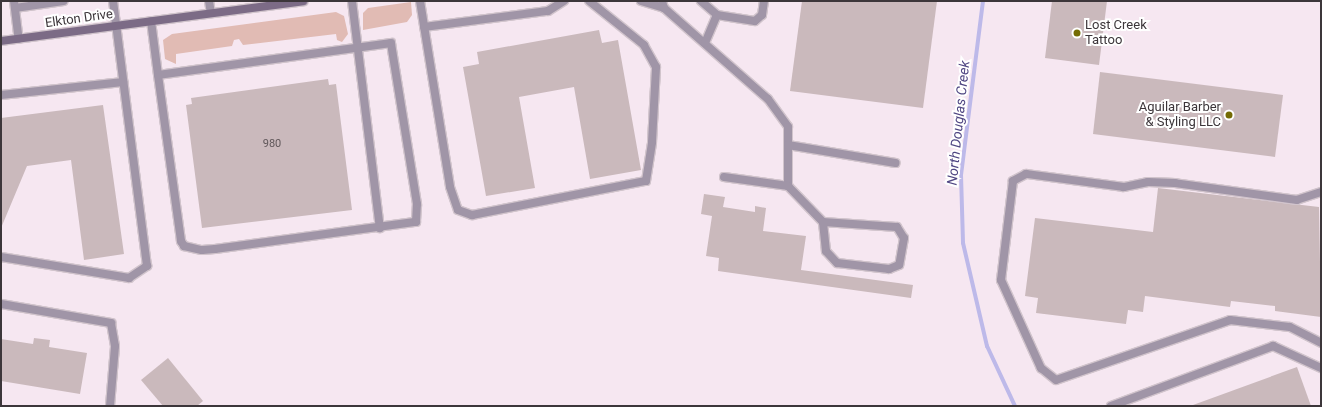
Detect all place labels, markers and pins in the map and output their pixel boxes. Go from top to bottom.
place label: Lost Creek Tattoo [1085,18,1147,49]
marker: Lost Creek Tattoo [1072,28,1082,38]
place label: Aguilar Barber & Styling LLC [1139,100,1221,131]
marker: Aguilar Barber & Styling LLC [1224,110,1234,120]

